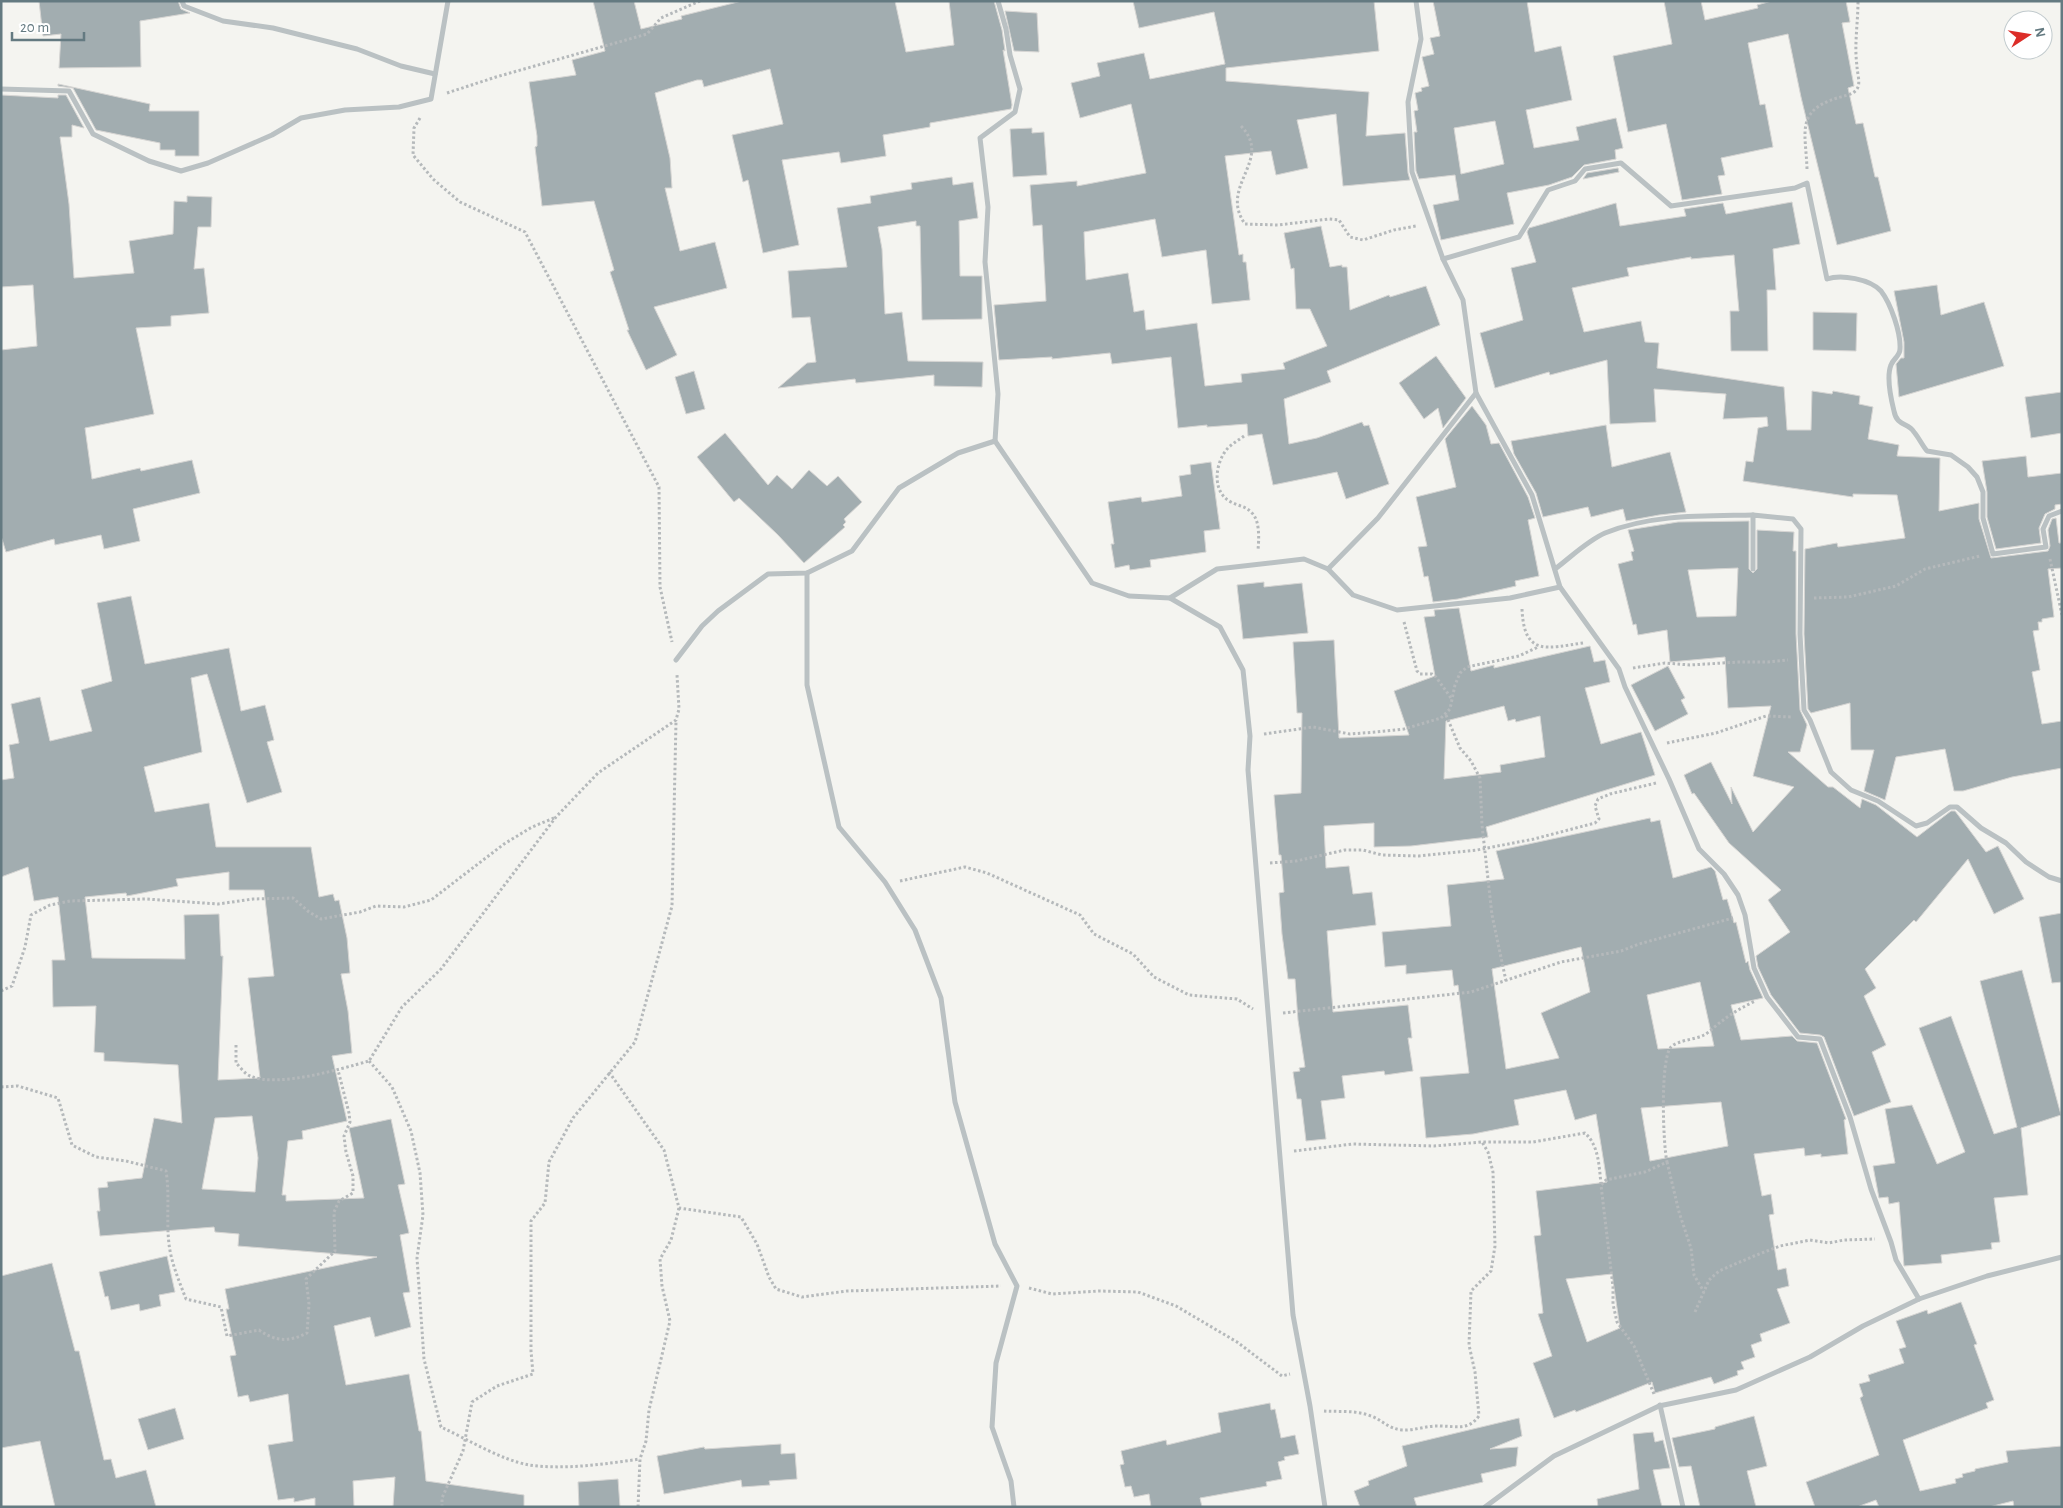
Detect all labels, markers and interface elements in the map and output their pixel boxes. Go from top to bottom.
scale bar [12,10,85,42]
north arrow [2003,10,2053,60]
text: 20 m [20,20,49,35]
text: N [2032,26,2048,39]

